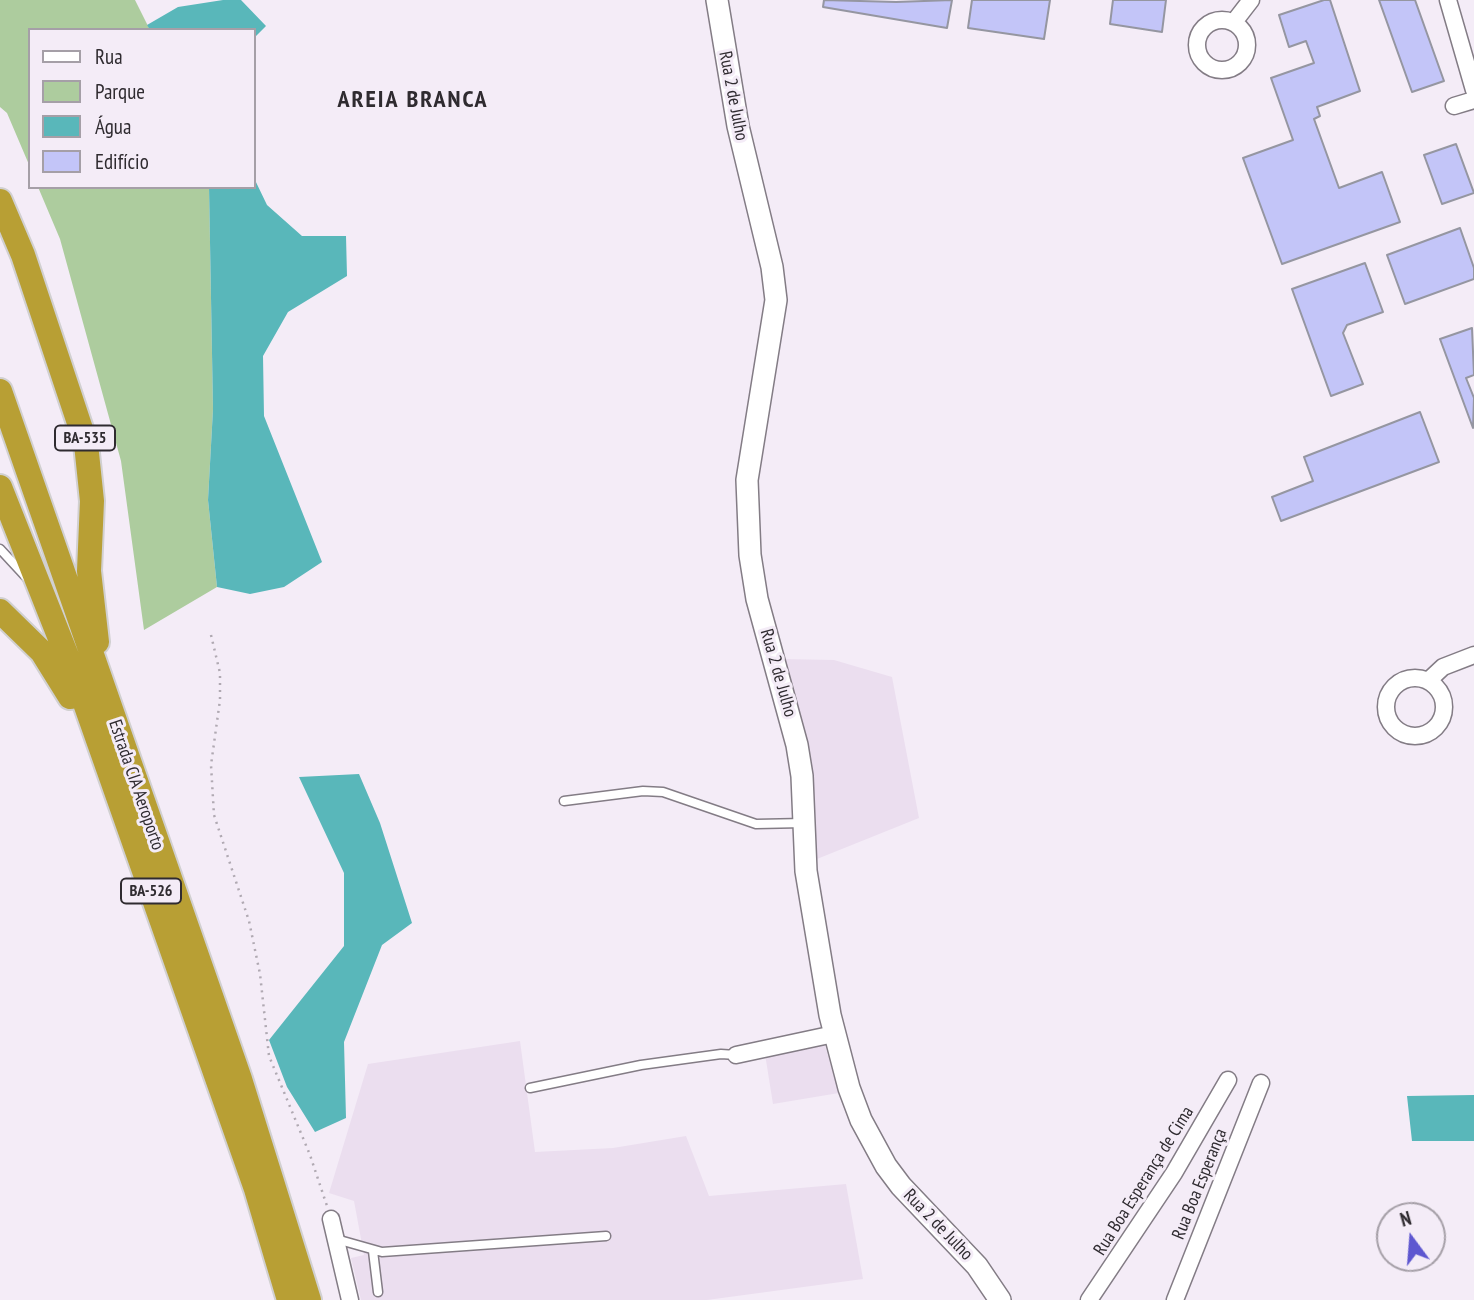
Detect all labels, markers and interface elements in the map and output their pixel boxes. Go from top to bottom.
legend [28,28,256,189]
text: Rua [95,43,123,70]
street label: Rua 2 de Julho [714,50,752,142]
text: Parque [95,78,145,105]
district label: AREIA BRANCA [339,86,487,114]
text: Água [95,113,131,140]
text: Edifício [95,148,149,175]
road number: BA-535 [55,426,115,450]
street label: Rua 2 de Julho [755,627,801,719]
street label: Estrada CIA Aeroporto [104,717,168,853]
road number: BA-526 [121,878,181,904]
street label: Rua Boa Esperança de Cima [1089,1103,1199,1259]
street label: Rua Boa Esperança [1168,1126,1232,1242]
street label: Rua 2 de Julho [899,1185,977,1265]
north arrow [1376,1202,1446,1272]
text: N [1398,1206,1414,1232]

